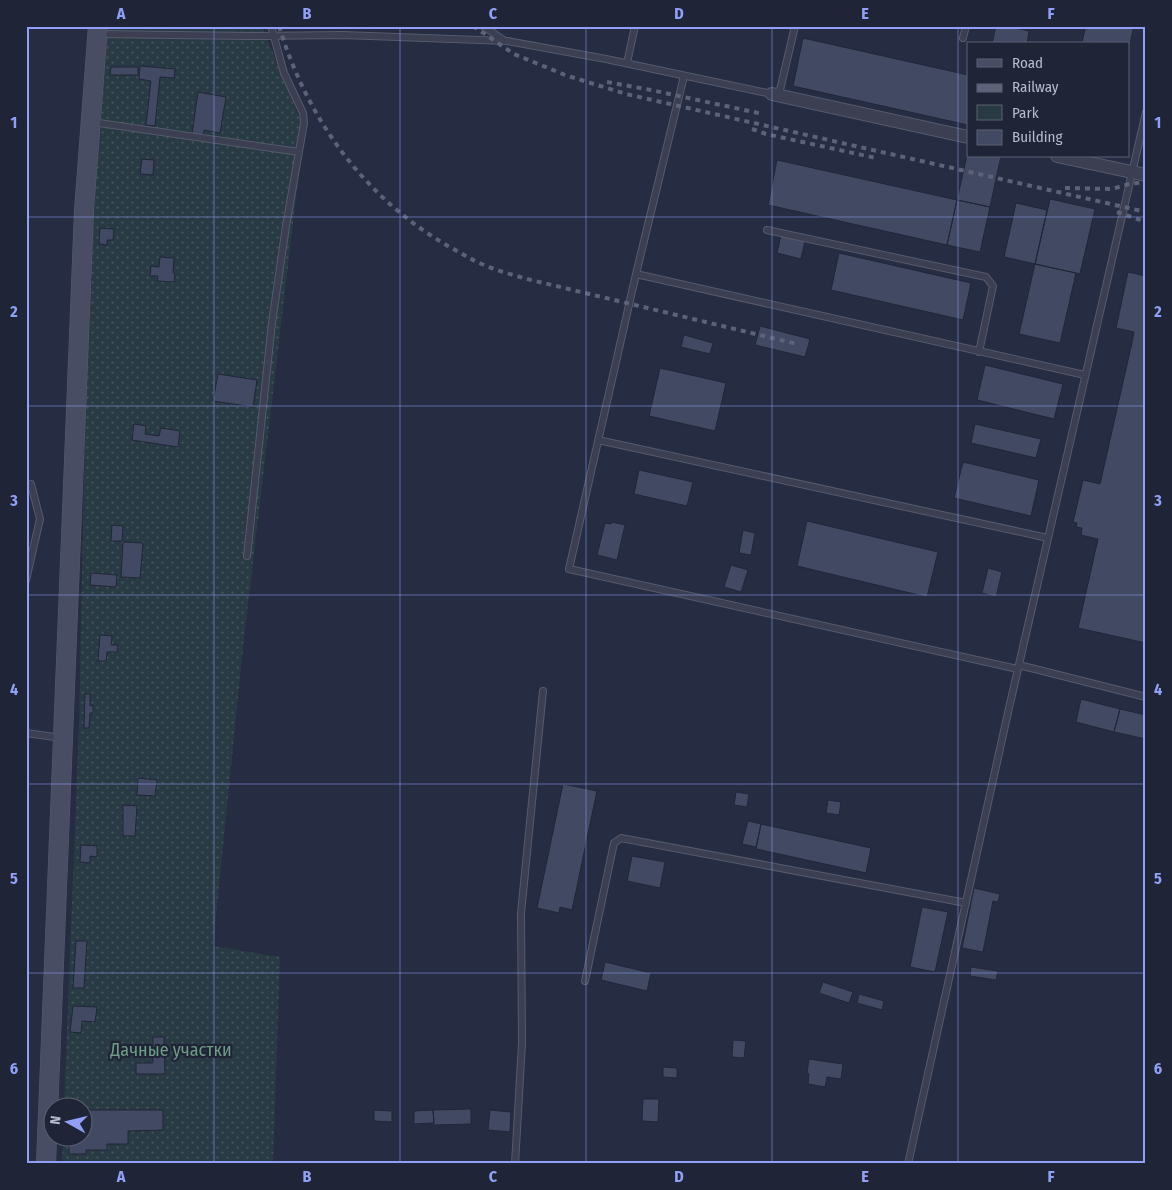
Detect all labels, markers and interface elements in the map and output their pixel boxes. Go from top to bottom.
text: A [116,4,126,23]
text: B [303,4,312,23]
text: C [489,4,498,23]
text: D [674,4,684,23]
text: E [861,4,869,23]
text: F [1047,4,1055,23]
legend [967,42,1130,158]
text: Road [1012,54,1043,72]
text: Railway [1012,78,1059,96]
text: Park [1012,104,1039,122]
text: 1 [11,113,17,132]
text: 1 [1155,113,1161,132]
text: Building [1012,128,1063,146]
text: 2 [9,302,18,321]
text: 2 [1153,302,1162,321]
text: 3 [9,491,18,510]
text: 3 [1153,491,1162,510]
text: 4 [10,680,18,699]
text: 4 [1154,680,1162,699]
text: 5 [10,869,18,888]
text: 5 [1154,869,1162,888]
park label: Дачные участки [109,1039,232,1061]
text: 6 [10,1059,18,1078]
text: 6 [1154,1059,1162,1078]
north arrow [42,1098,92,1148]
text: N [47,1115,65,1126]
text: A [116,1167,126,1186]
text: B [303,1167,312,1186]
text: C [489,1167,498,1186]
text: D [674,1167,684,1186]
text: E [861,1167,869,1186]
text: F [1047,1167,1055,1186]

